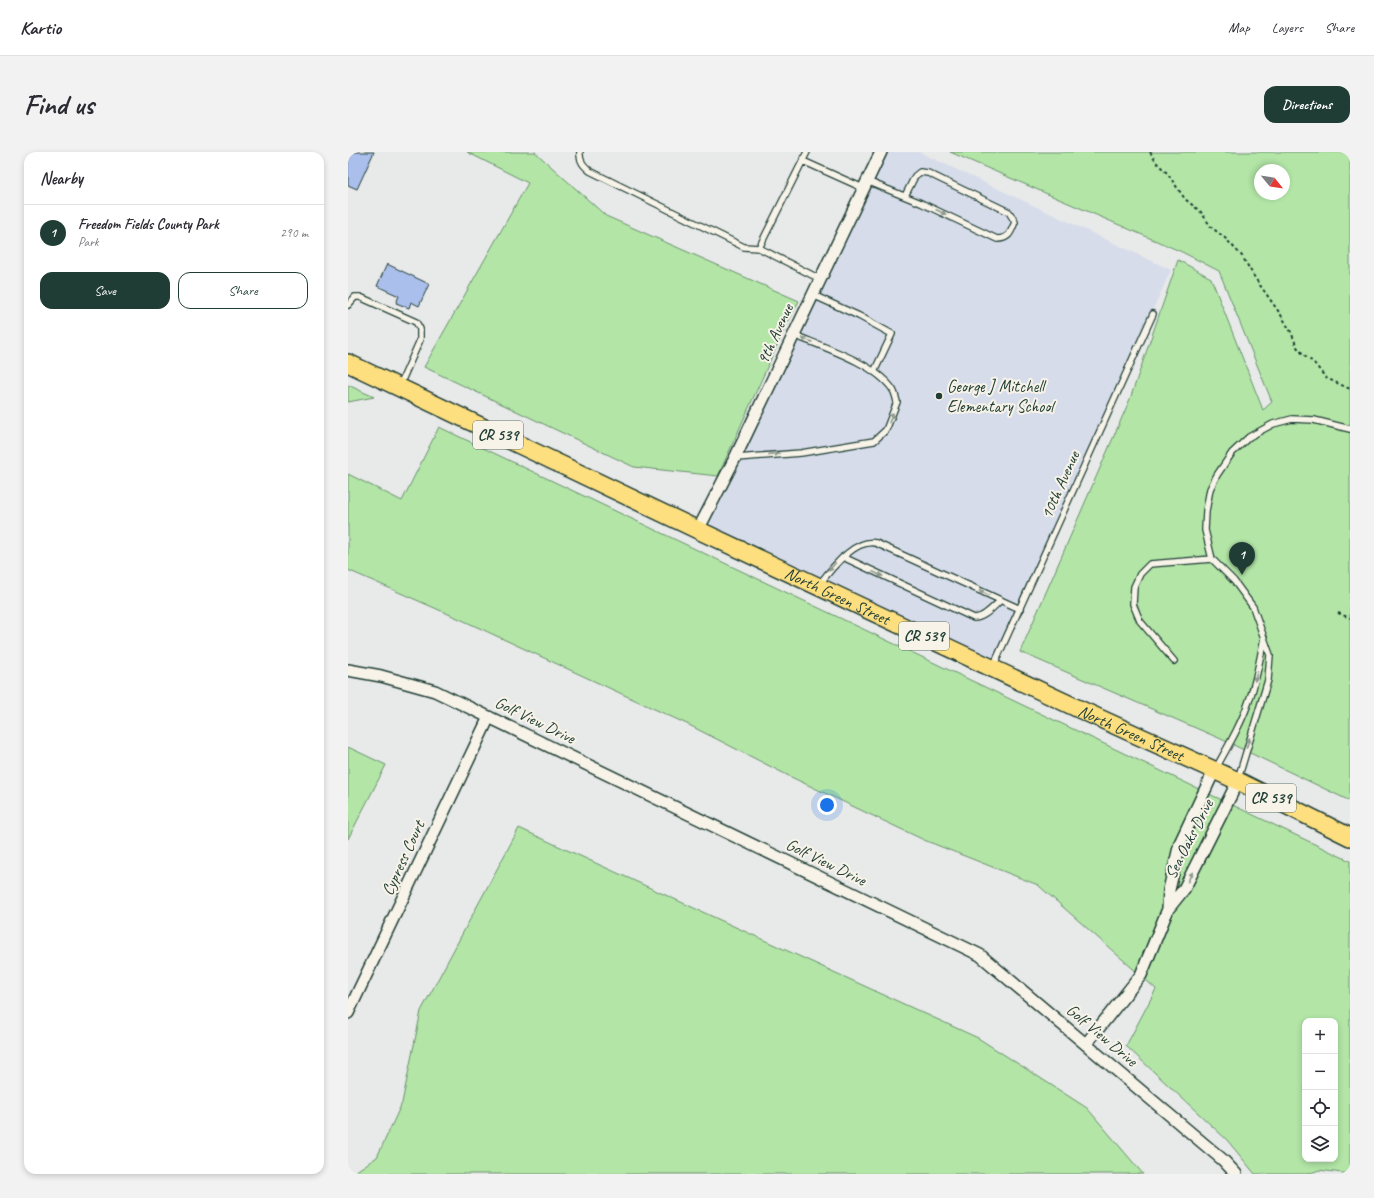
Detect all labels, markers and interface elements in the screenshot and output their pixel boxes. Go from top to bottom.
text: Kartio [20,16,61,40]
text: Map [1228,19,1250,36]
text: Layers [1272,19,1303,36]
text: Share [1325,19,1354,36]
button: Directions [1264,86,1350,123]
text: Find us [24,87,94,122]
north arrow [1254,164,1290,200]
text: Nearby [40,168,83,189]
one-way arrow [935,209,946,215]
text: Freedom Fields County Park [78,215,219,234]
text: 1 [50,225,56,241]
text: 290 m [280,225,308,241]
text: Park [78,234,99,250]
button: Save [40,272,170,309]
button: Share [178,272,308,309]
street label: 9th Avenue [752,299,799,368]
one-way arrow [802,337,813,343]
place label: George J Mitchell Elementary School [947,376,1056,417]
marker: George J Mitchell Elementary School [934,391,944,401]
one-way arrow [888,411,894,423]
road number: CR 539 [473,421,523,449]
street label: 10th Avenue [1036,447,1085,522]
one-way arrow [768,451,780,458]
pin: 1 [1229,542,1255,575]
street label: North Green Street [782,562,896,630]
one-way arrow [828,562,837,573]
one-way arrow [873,571,884,577]
one-way arrow [979,590,990,596]
road number: CR 539 [899,622,949,650]
one-way arrow [1253,670,1259,682]
street label: Golf View Drive [492,692,580,749]
street label: North Green Street [1075,700,1189,767]
one-way arrow [1245,737,1251,749]
road number: CR 539 [1246,784,1296,812]
street label: Sea Oaks Drive [1160,794,1219,882]
your location [817,795,837,815]
street label: Cypress Court [377,815,430,899]
street label: Golf View Drive [783,834,871,891]
one-way arrow [1187,872,1193,883]
street label: Golf View Drive [1062,999,1143,1072]
map controls [1302,1018,1338,1162]
button: + [1302,1018,1338,1054]
button: − [1302,1054,1338,1090]
button: locate [1302,1090,1338,1126]
button: layers [1302,1126,1338,1162]

